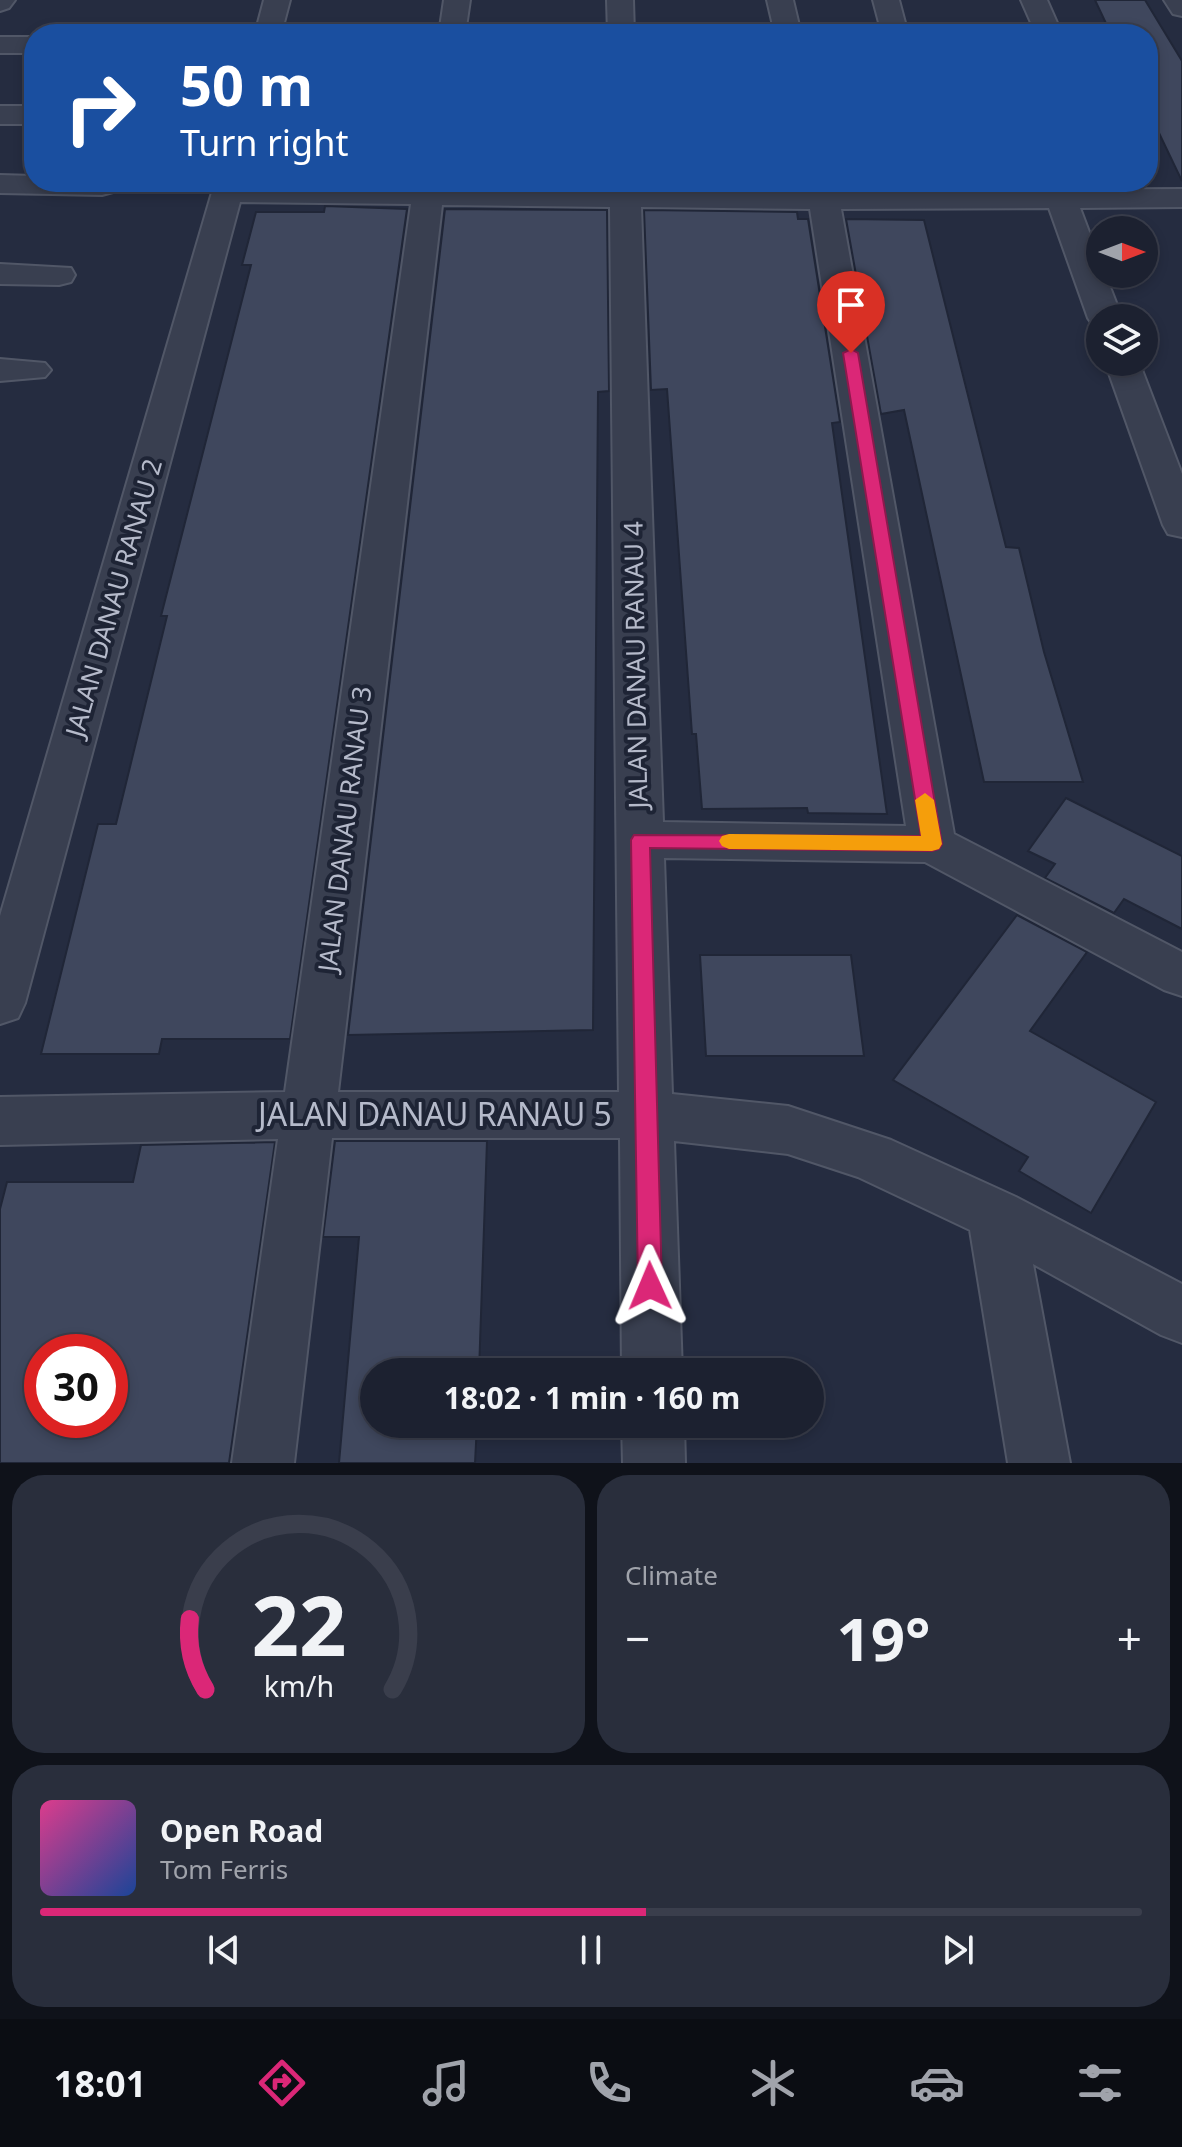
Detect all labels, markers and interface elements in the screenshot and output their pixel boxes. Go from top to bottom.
text: 50 m [180,46,313,122]
icon: right [48,56,152,160]
text: Turn right [180,118,348,167]
north arrow [1086,216,1158,288]
map controls [1086,216,1158,376]
pin [817,271,885,353]
icon: arrive [829,283,873,327]
button: layers [1086,304,1158,376]
street label: JALAN DANAU RANAU 2 [55,455,170,744]
street label: JALAN DANAU RANAU 4 [614,521,656,812]
street label: JALAN DANAU RANAU 3 [308,684,379,977]
street label: JALAN DANAU RANAU 5 [255,1092,612,1135]
position arrow [608,1244,692,1328]
speed limit sign: 30 [24,1334,128,1438]
text: 18:02 · 1 min · 160 m [444,1377,740,1418]
text: Climate [625,1557,718,1593]
text: 22 [251,1567,346,1680]
text: 19° [836,1597,931,1679]
text: − [625,1608,650,1668]
text: + [1117,1608,1142,1668]
text: km/h [263,1666,334,1705]
text: Open Road [160,1810,323,1851]
text: Tom Ferris [160,1851,288,1887]
icon: previous [202,1928,246,1972]
icon: pause [569,1928,613,1972]
icon: next [936,1928,980,1972]
icon: directions [254,2055,310,2111]
icon: music [418,2055,474,2111]
icon: phone [581,2055,637,2111]
icon: climate [745,2055,801,2111]
icon: car [909,2055,965,2111]
icon: filters [1072,2055,1128,2111]
text: 18:01 [54,2059,146,2108]

